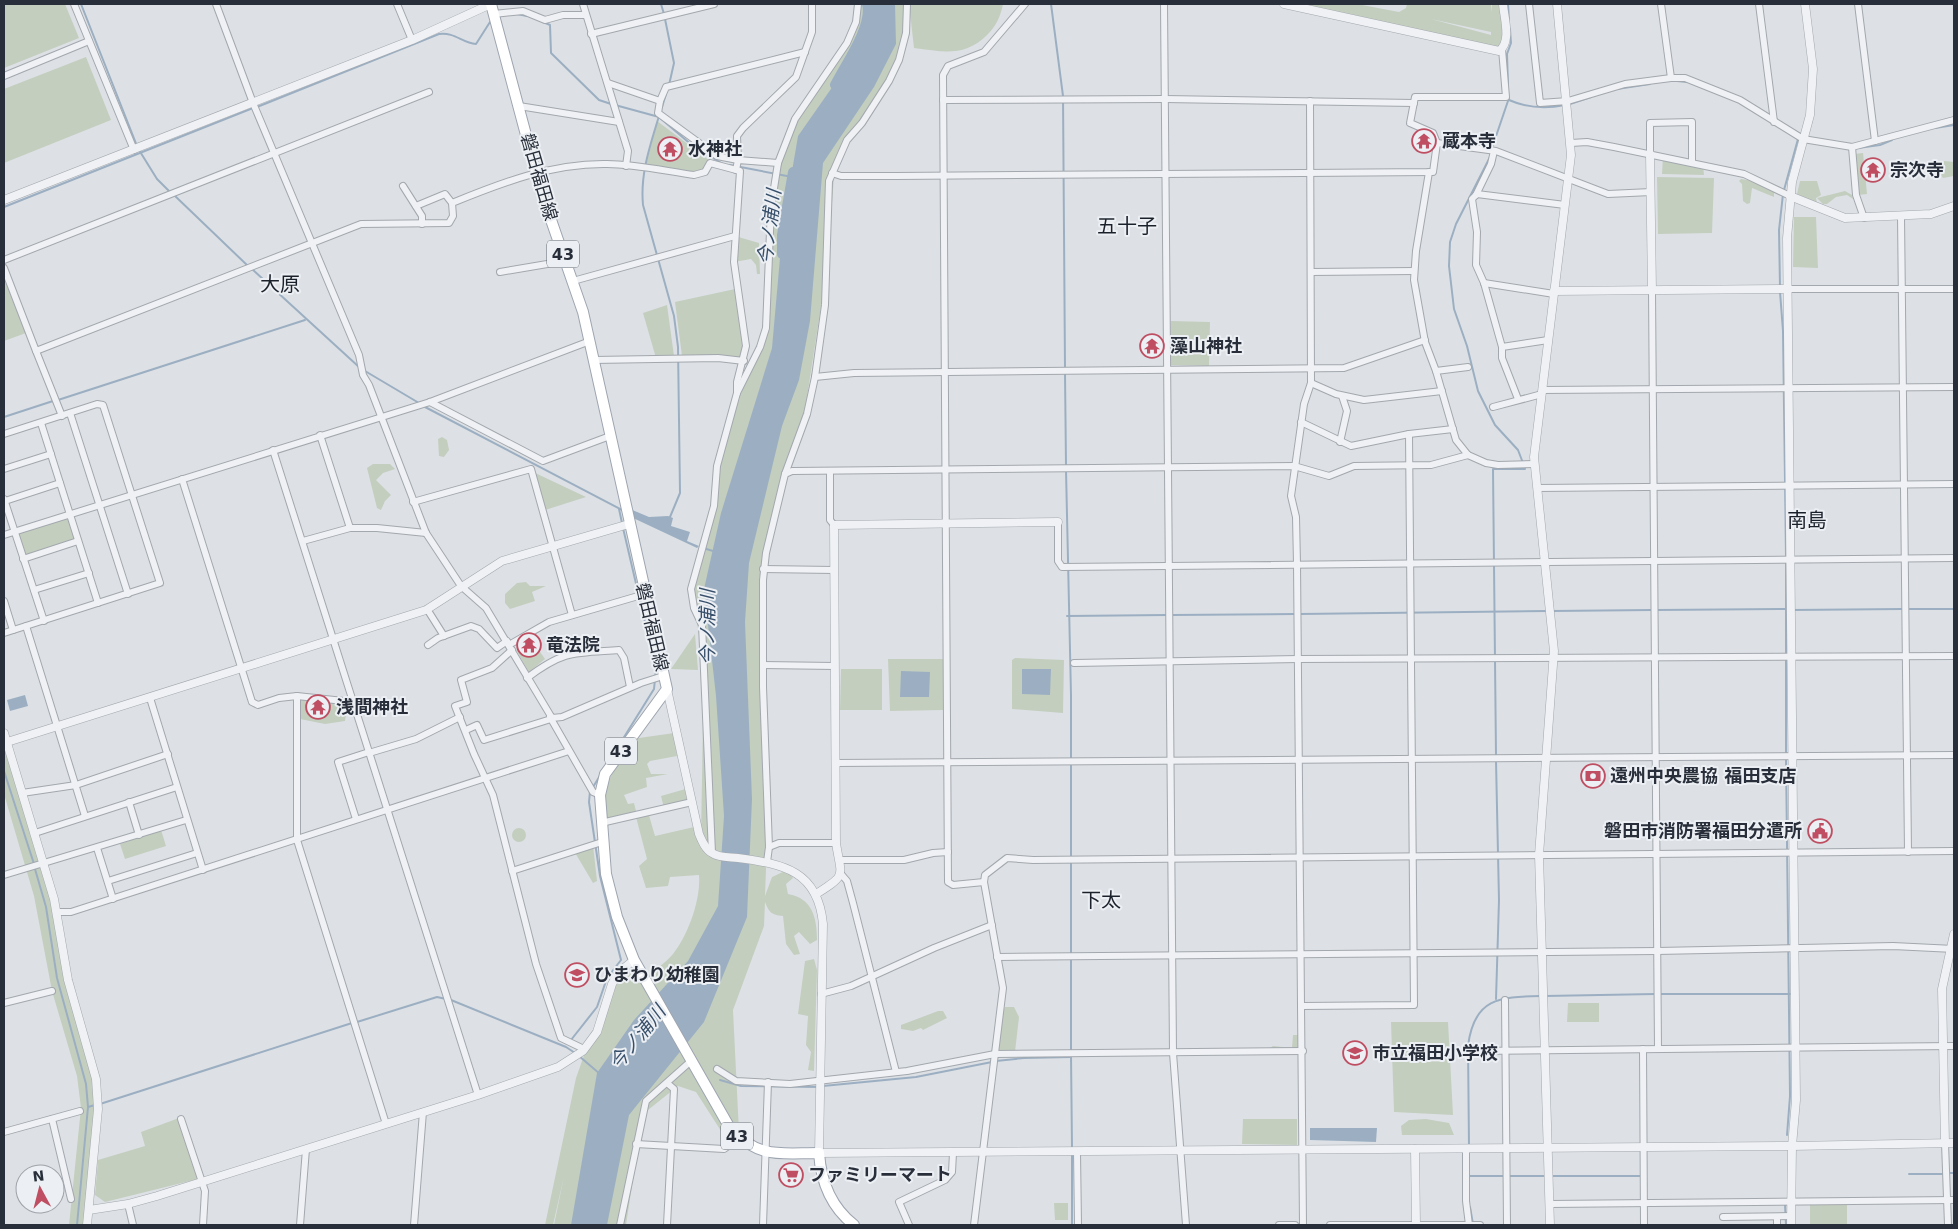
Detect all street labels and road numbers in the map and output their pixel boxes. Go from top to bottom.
street label: 磐田福田線 [517,131,562,223]
road number: 43 [547,240,579,268]
street label: 磐田福田線 [632,581,673,673]
road number: 43 [605,738,637,764]
road number: 43 [721,1122,753,1150]

